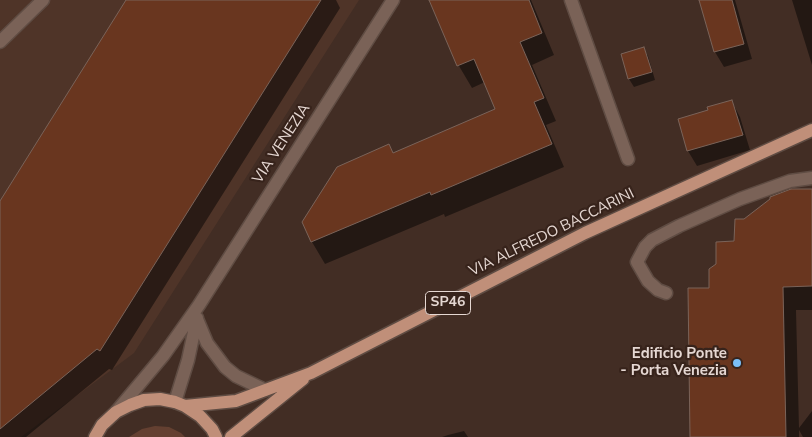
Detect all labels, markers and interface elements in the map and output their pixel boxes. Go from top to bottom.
street label: VIA VENEZIA [250,101,314,187]
street label: VIA ALFREDO BACCARINI [466,185,638,281]
road number: SP46 [426,292,470,314]
place label: Edificio Ponte - Porta Venezia [620,345,727,380]
marker: Edificio Ponte - Porta Venezia [731,357,743,369]

